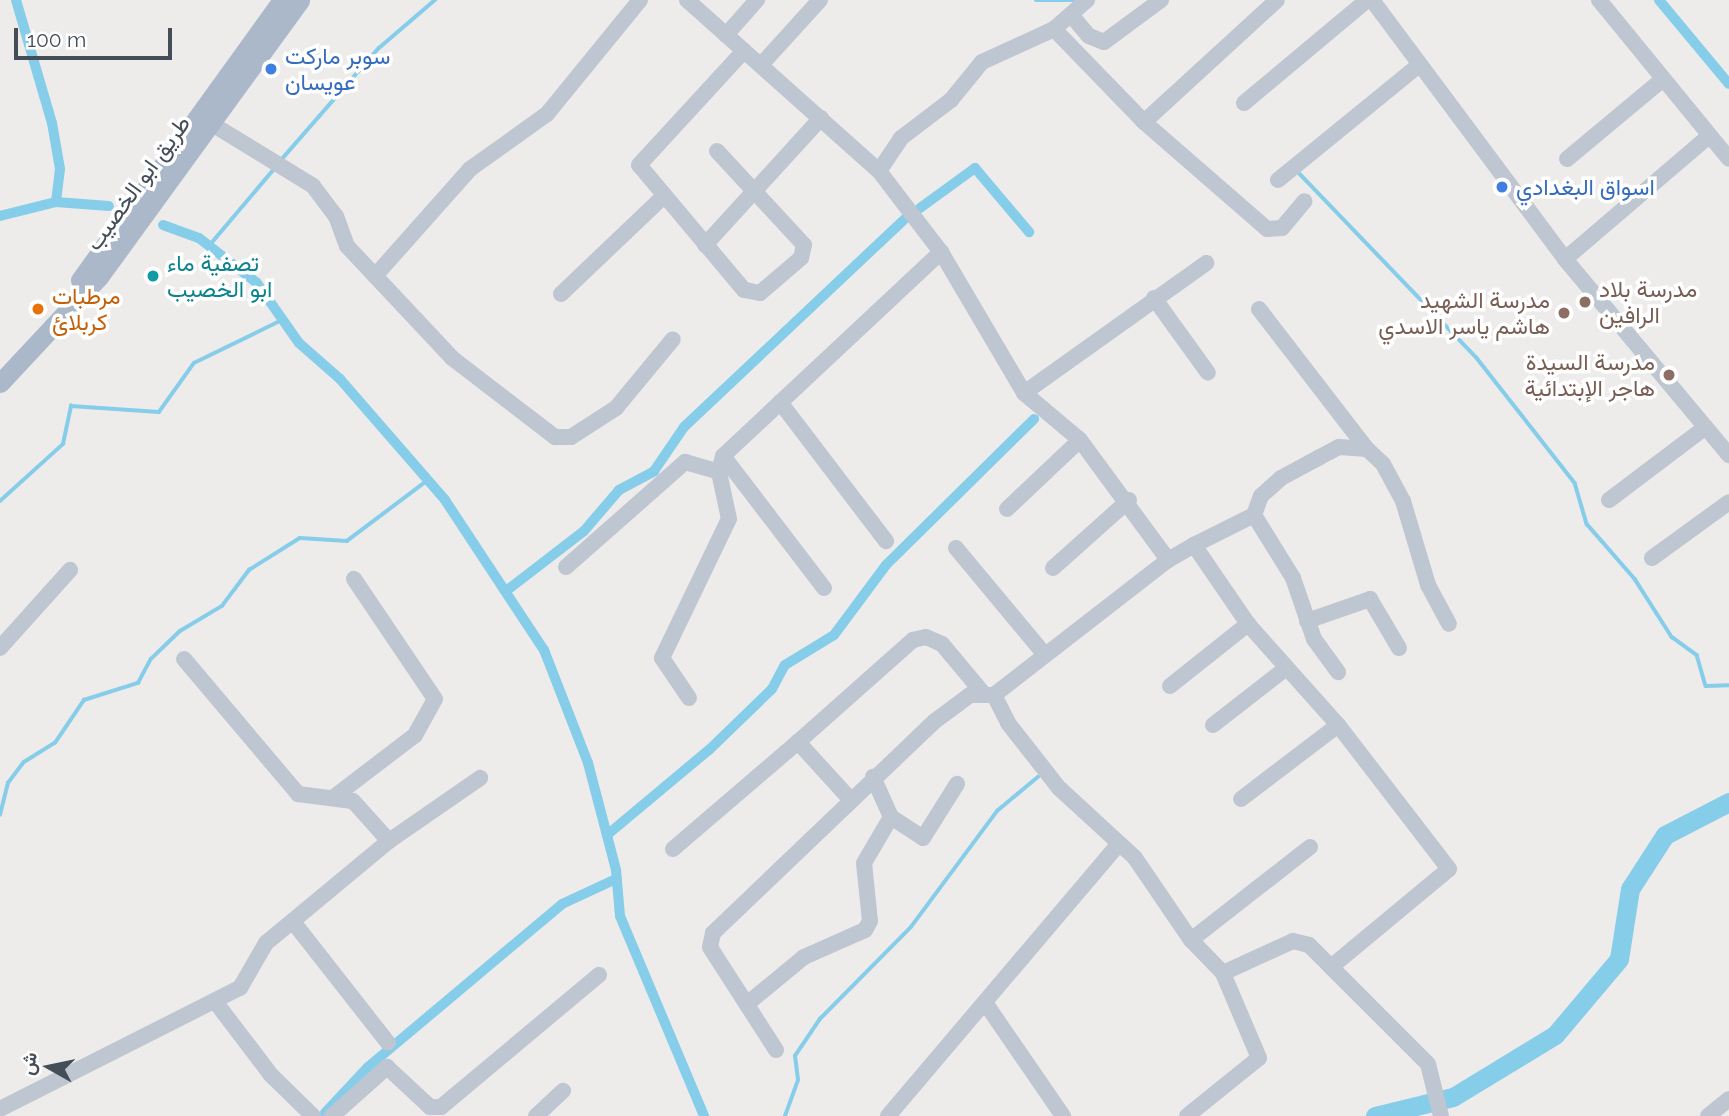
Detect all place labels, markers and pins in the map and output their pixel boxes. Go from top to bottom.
place label: سوبر ماركت عويسان [285,42,391,96]
marker: سوبر ماركت عويسان [263,61,279,77]
place label: اسواق البغدادي [1516,173,1655,201]
marker: اسواق البغدادي [1494,179,1510,195]
place label: تصفية ماء ابو الخصيب [167,249,272,303]
marker: تصفية ماء ابو الخصيب [145,268,161,284]
place label: مدرسة بلاد الرافين [1599,275,1697,329]
place label: مرطبات كربلائ [52,282,120,336]
place label: مدرسة الشهيد هاشم ياسر الاسدي [1378,286,1550,340]
marker: مدرسة بلاد الرافين [1577,294,1593,310]
marker: مرطبات كربلائ [30,301,46,317]
marker: مدرسة الشهيد هاشم ياسر الاسدي [1556,305,1572,321]
place label: مدرسة السيدة هاجر الإبتدائية [1525,348,1655,402]
marker: مدرسة السيدة هاجر الإبتدائية [1661,367,1677,383]

